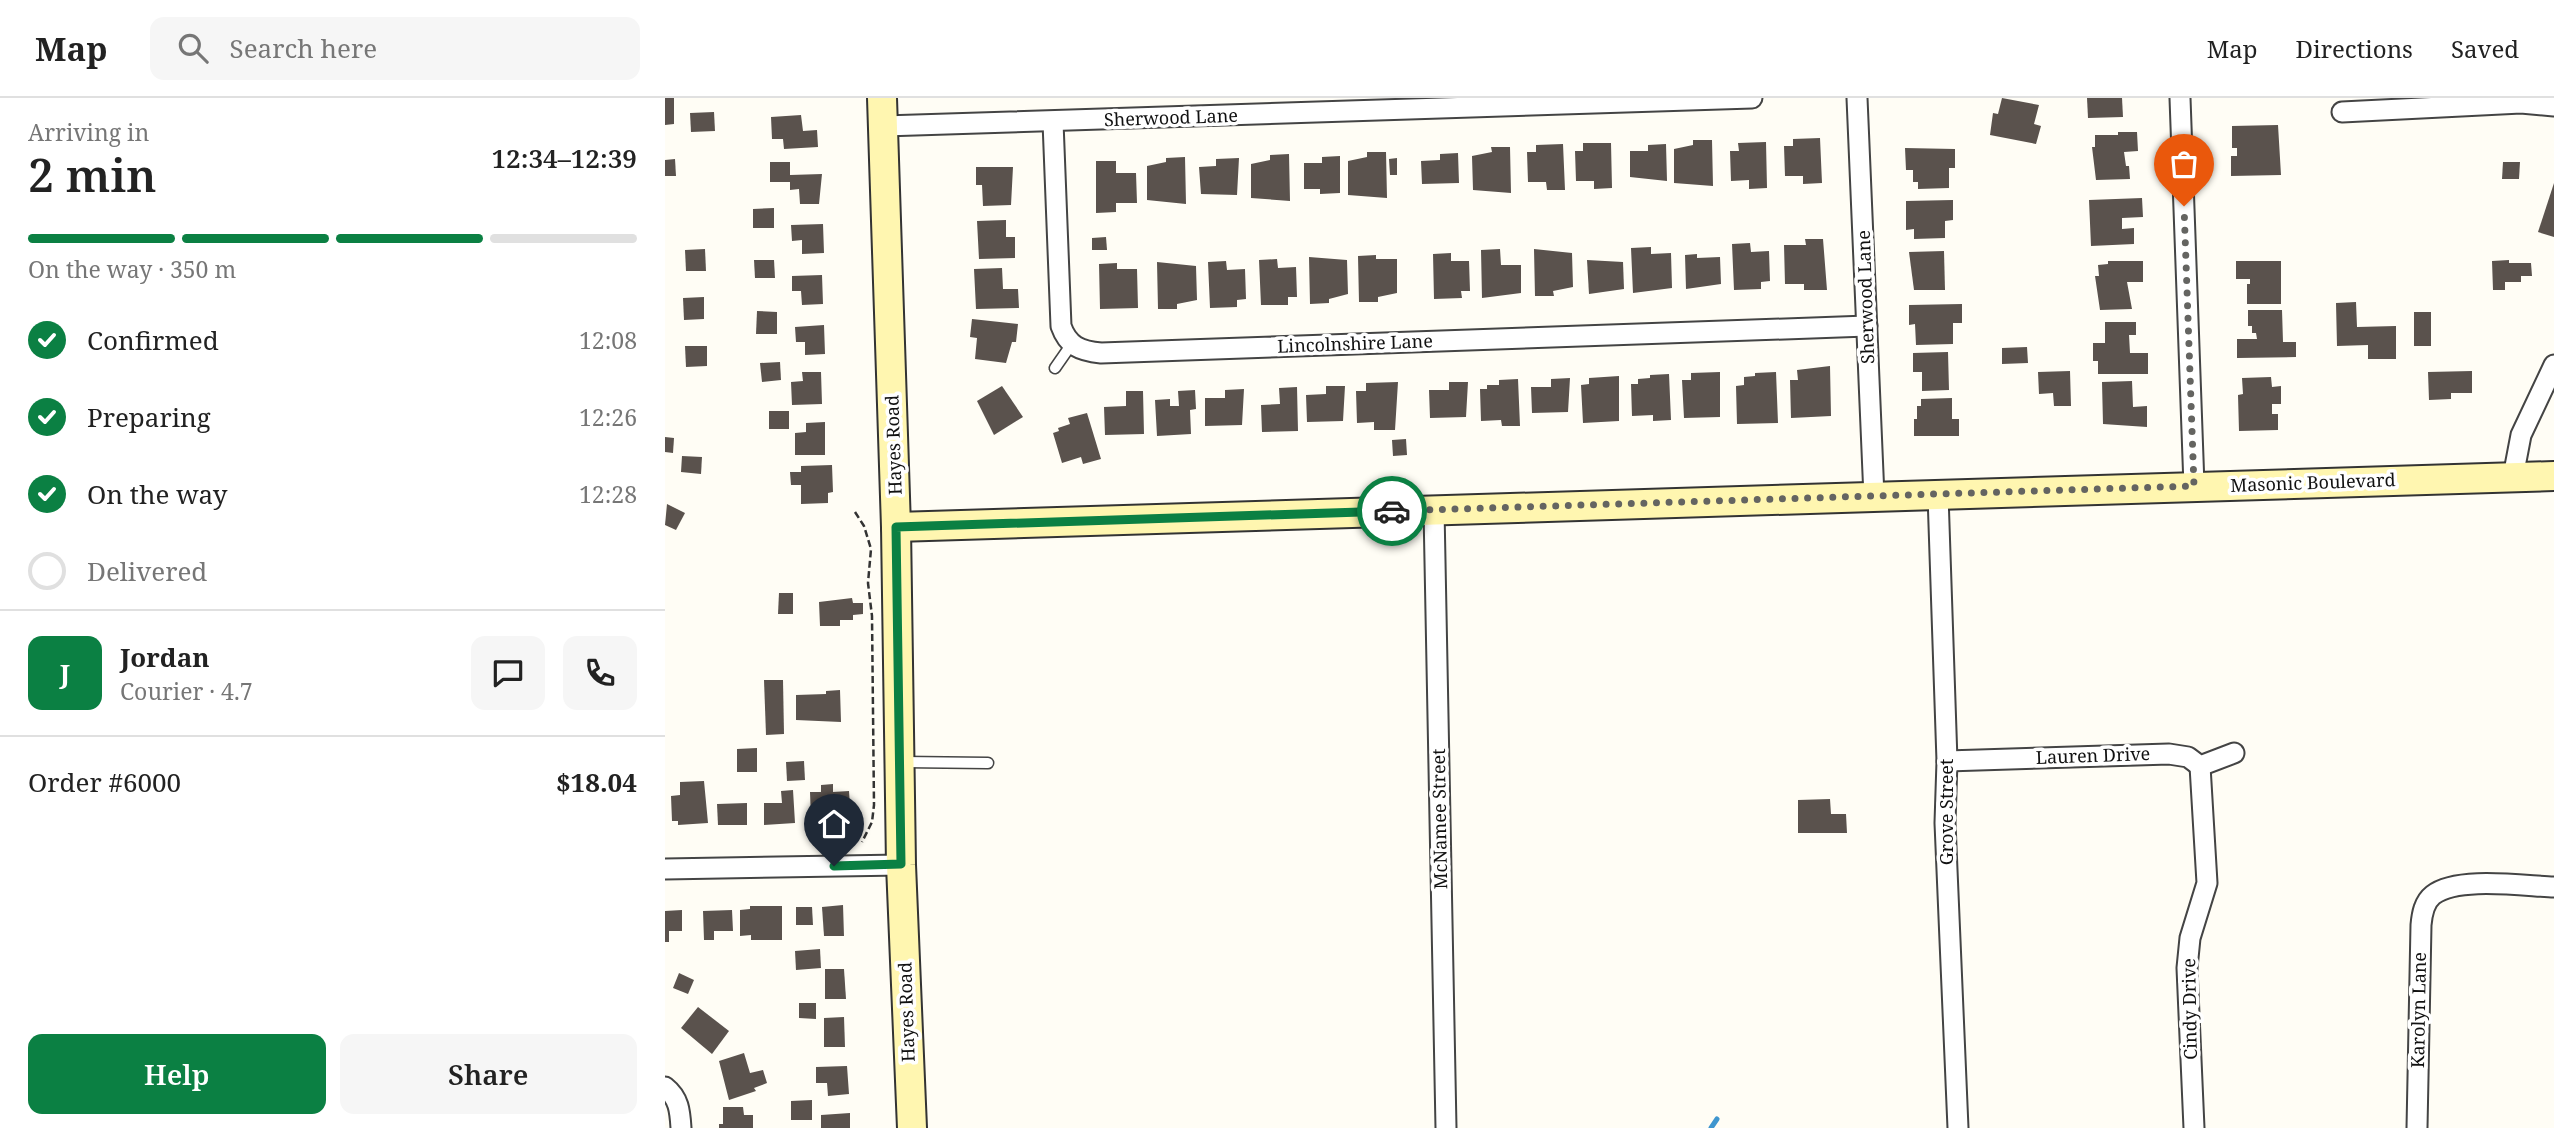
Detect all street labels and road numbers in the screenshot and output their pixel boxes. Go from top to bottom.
street label: Sherwood Lane [1104,103,1238,131]
street label: Sherwood Lane [1851,230,1879,364]
street label: Lincolnshire Lane [1277,328,1433,358]
street label: Hayes Road [879,395,907,495]
street label: Masonic Boulevard [2230,467,2396,497]
street label: Lauren Drive [2035,741,2151,769]
street label: McNamee Street [1426,748,1452,890]
street label: Grove Street [1934,759,1958,865]
street label: Karolyn Lane [2405,952,2431,1068]
street label: Cindy Drive [2176,958,2202,1060]
street label: Hayes Road [892,962,920,1062]

